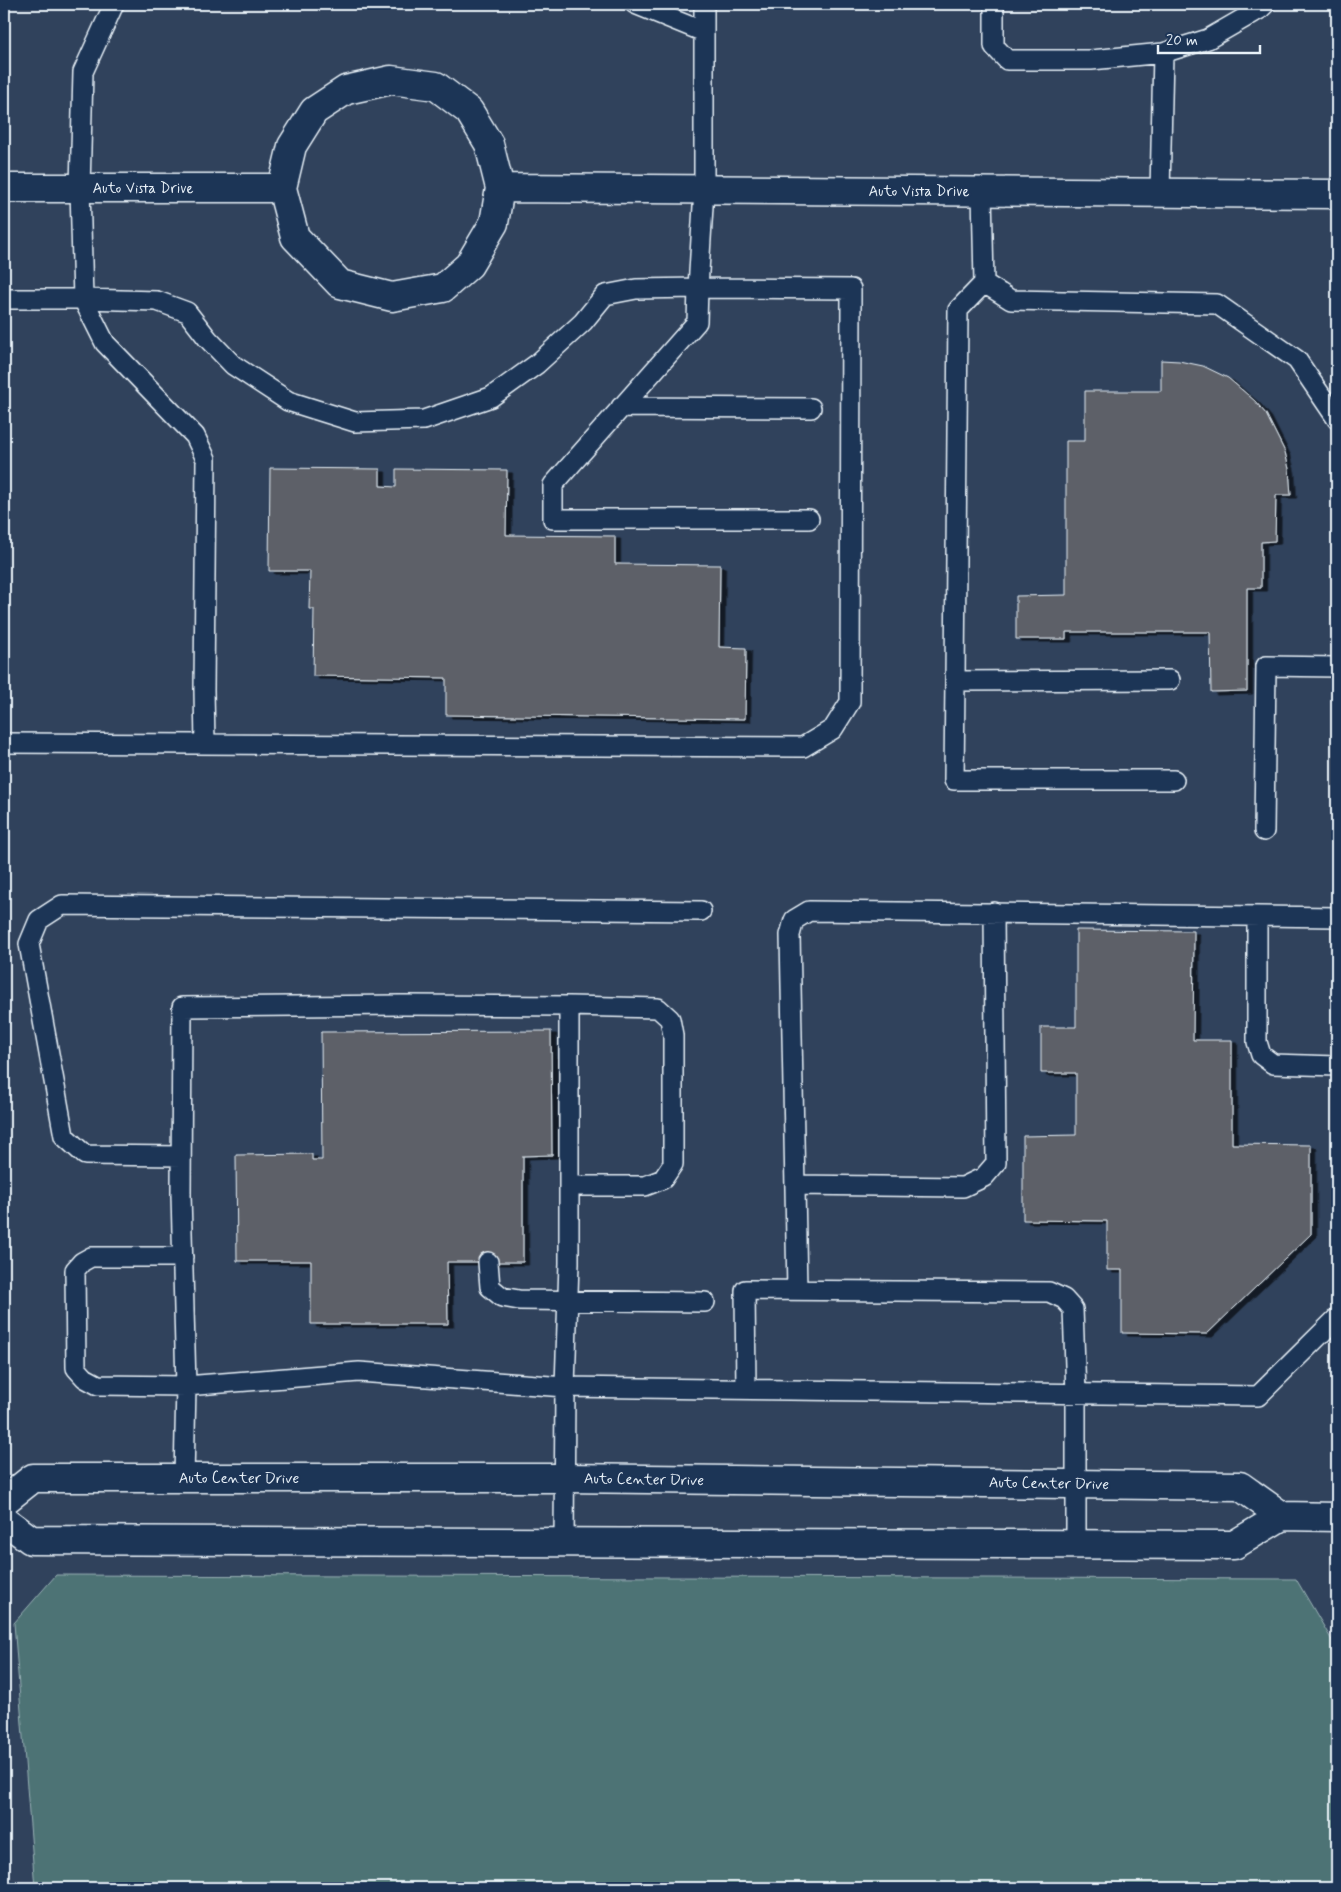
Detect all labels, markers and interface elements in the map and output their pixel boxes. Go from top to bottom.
scale bar [1158,22,1261,54]
text: 20 m [1166,31,1198,51]
street label: Auto Vista Drive [92,179,194,199]
street label: Auto Vista Drive [868,182,970,202]
street label: Auto Center Drive [179,1469,299,1489]
street label: Auto Center Drive [584,1469,705,1491]
street label: Auto Center Drive [989,1473,1110,1495]

